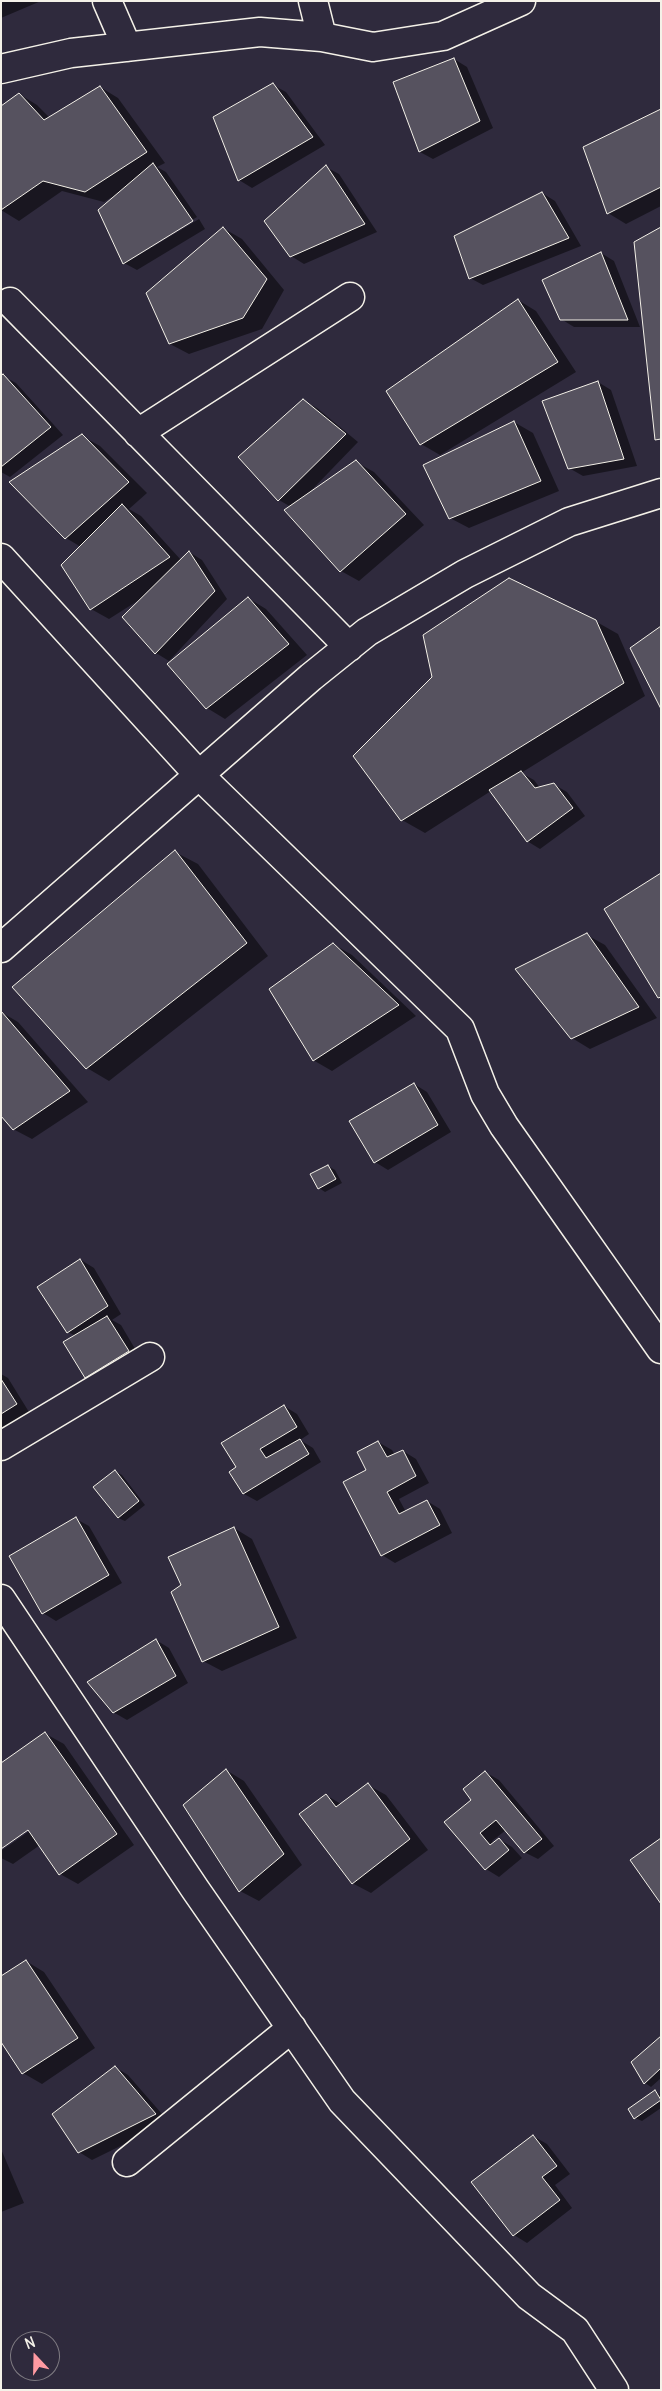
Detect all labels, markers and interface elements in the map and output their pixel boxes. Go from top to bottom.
north arrow [10,2331,60,2381]
text: N [22,2333,38,2353]

